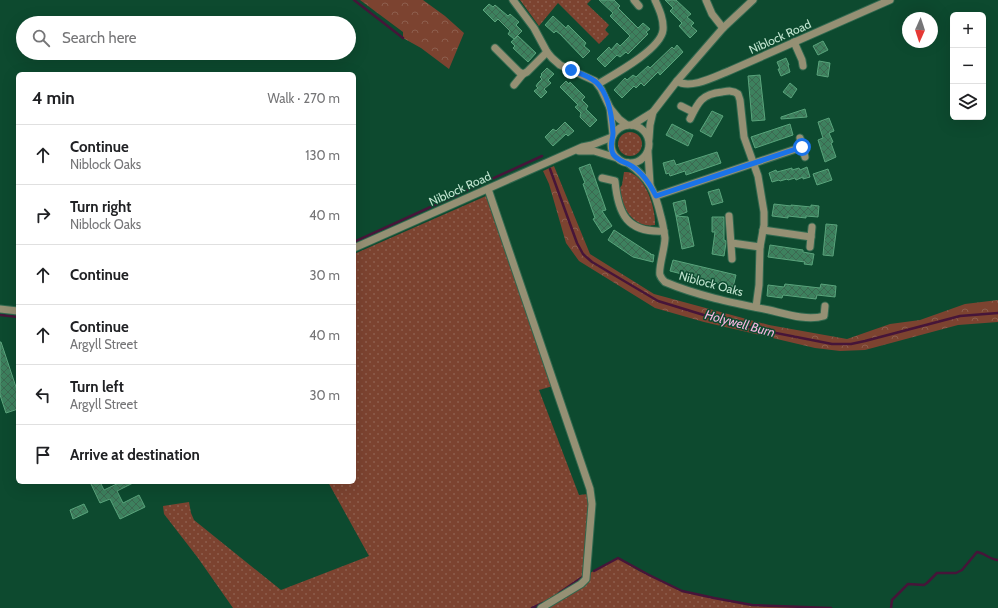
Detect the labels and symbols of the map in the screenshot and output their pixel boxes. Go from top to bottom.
north arrow [902,12,938,48]
street label: Niblock Road [746,16,813,57]
route end [562,61,580,79]
route start [793,138,811,156]
street label: Niblock Road [426,168,493,209]
street label: Niblock Oaks [677,268,745,299]
water label: Holywell Burn [703,306,777,340]

